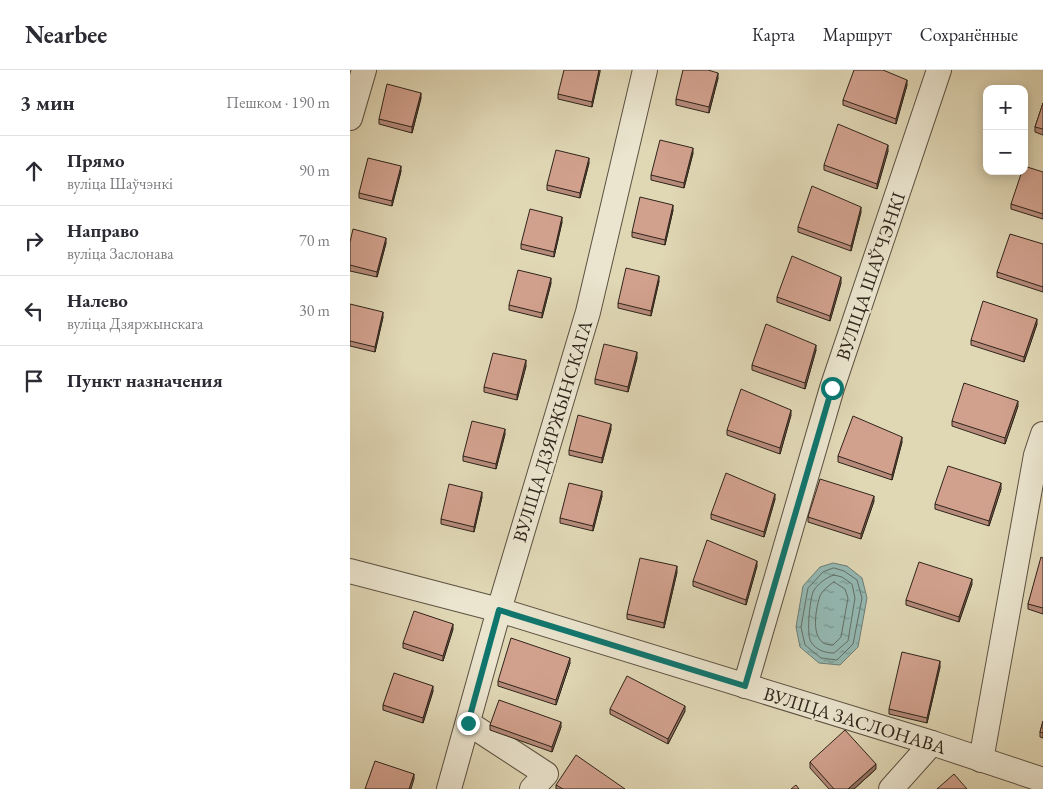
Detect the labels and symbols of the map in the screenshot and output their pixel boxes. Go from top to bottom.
street label: ВУЛІЦА ШАЎЧЭНКІ [830,188,911,364]
street label: ВУЛІЦА ДЗЯРЖЫНСКАГА [507,316,598,545]
route start [821,377,844,400]
street label: ВУЛІЦА ЗАСЛОНАВА [760,681,950,760]
route end [457,712,480,735]

